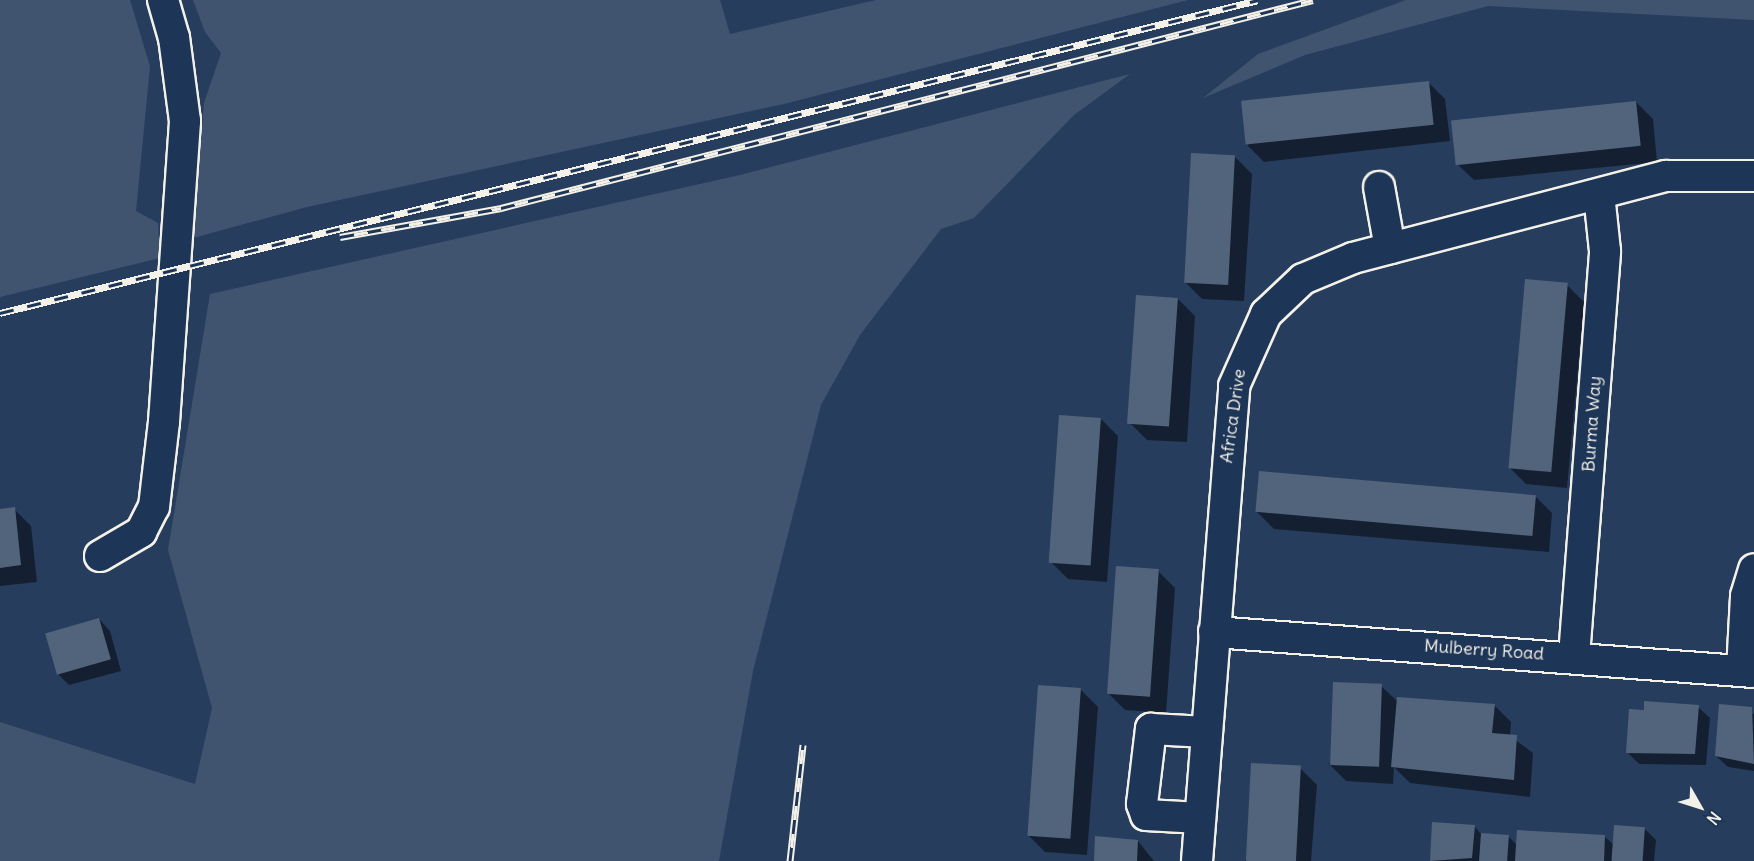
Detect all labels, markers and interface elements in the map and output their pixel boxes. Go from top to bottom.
street label: Africa Drive [1216,368,1250,464]
street label: Burma Way [1578,375,1606,473]
street label: Mulberry Road [1423,635,1545,665]
north arrow [1670,777,1730,837]
text: N [1703,808,1725,829]

